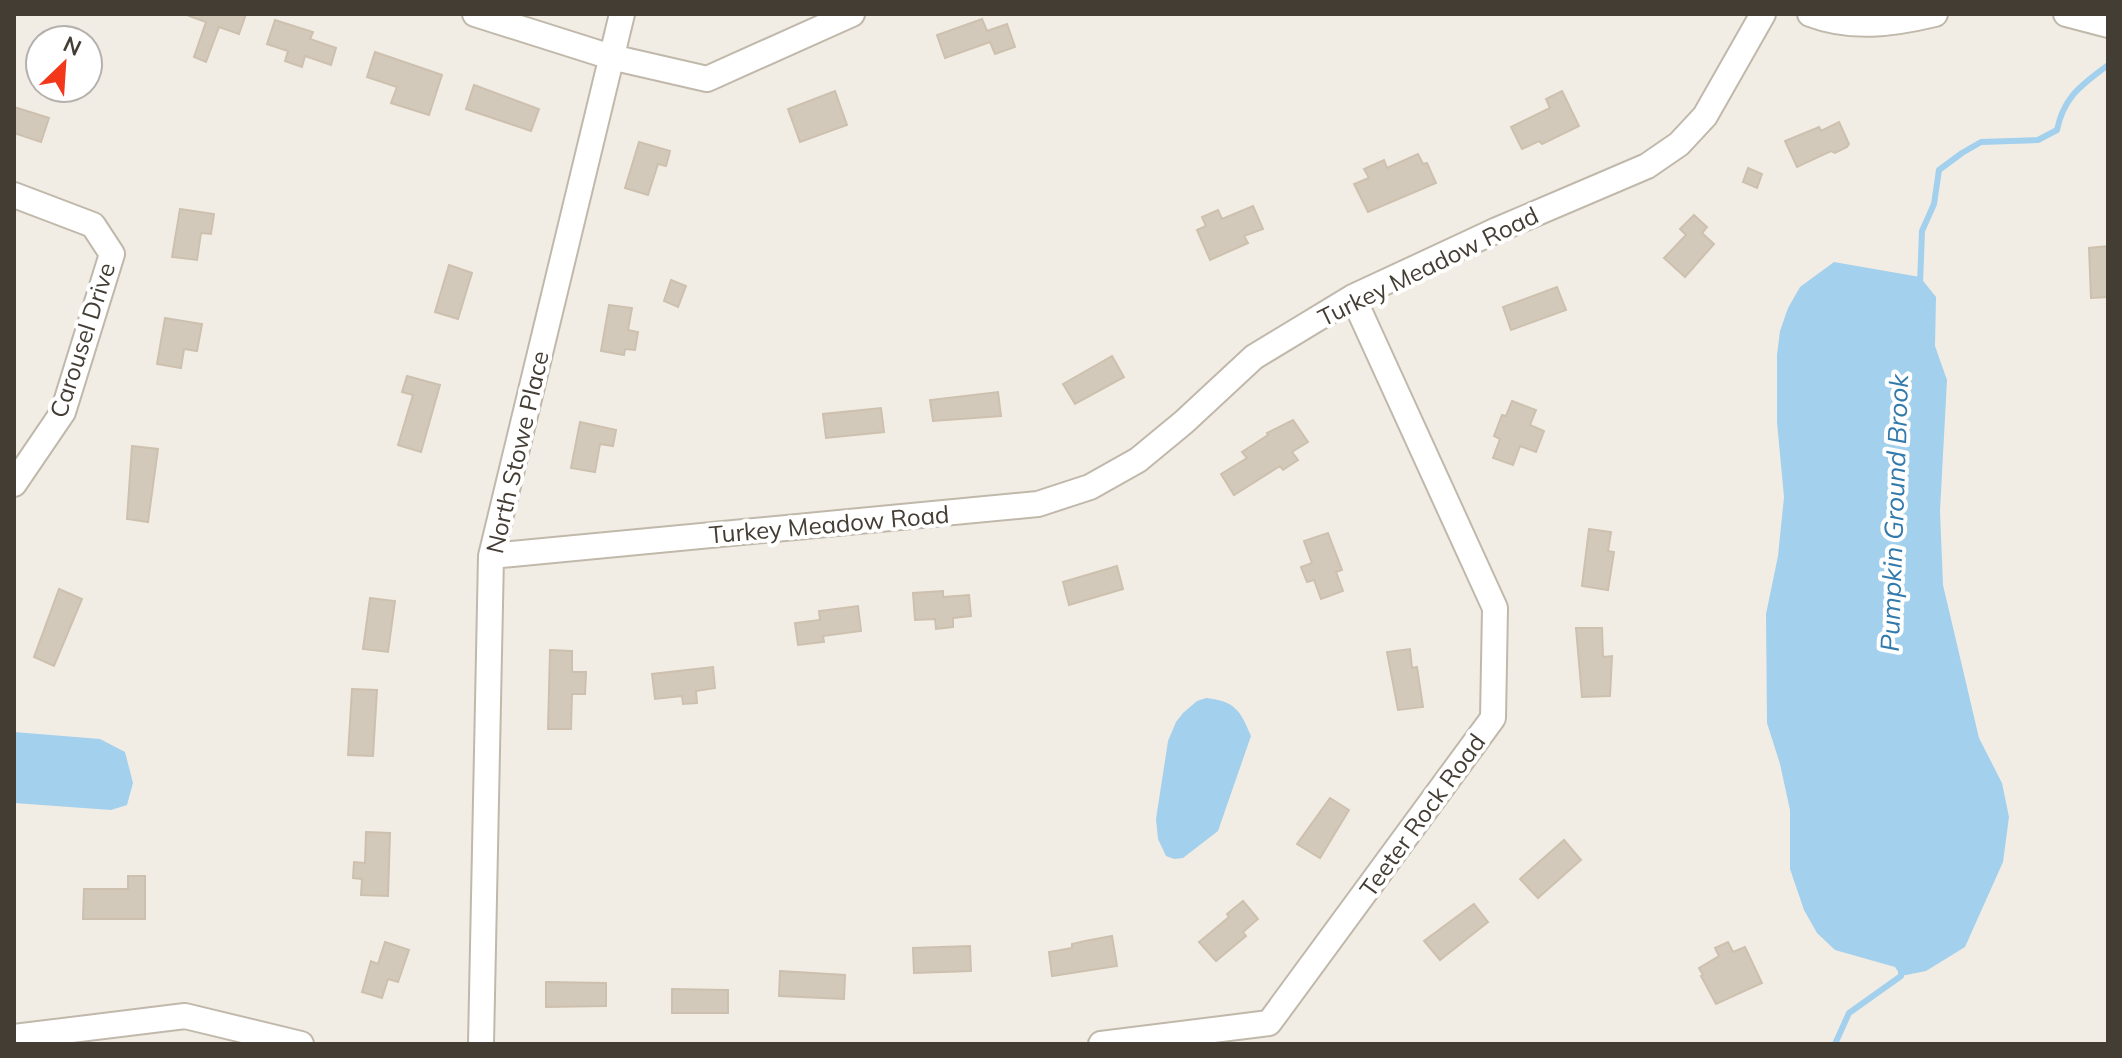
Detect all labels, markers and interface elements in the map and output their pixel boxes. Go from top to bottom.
north arrow [24,24,104,104]
text: N [59,30,86,62]
street label: Turkey Meadow Road [1313,200,1543,332]
street label: Carousel Drive [43,259,121,421]
street label: North Stowe Place [479,348,555,556]
water label: Pumpkin Ground Brook [1873,373,1915,652]
street label: Turkey Meadow Road [708,499,950,549]
street label: Teeter Rock Road [1353,728,1491,902]

